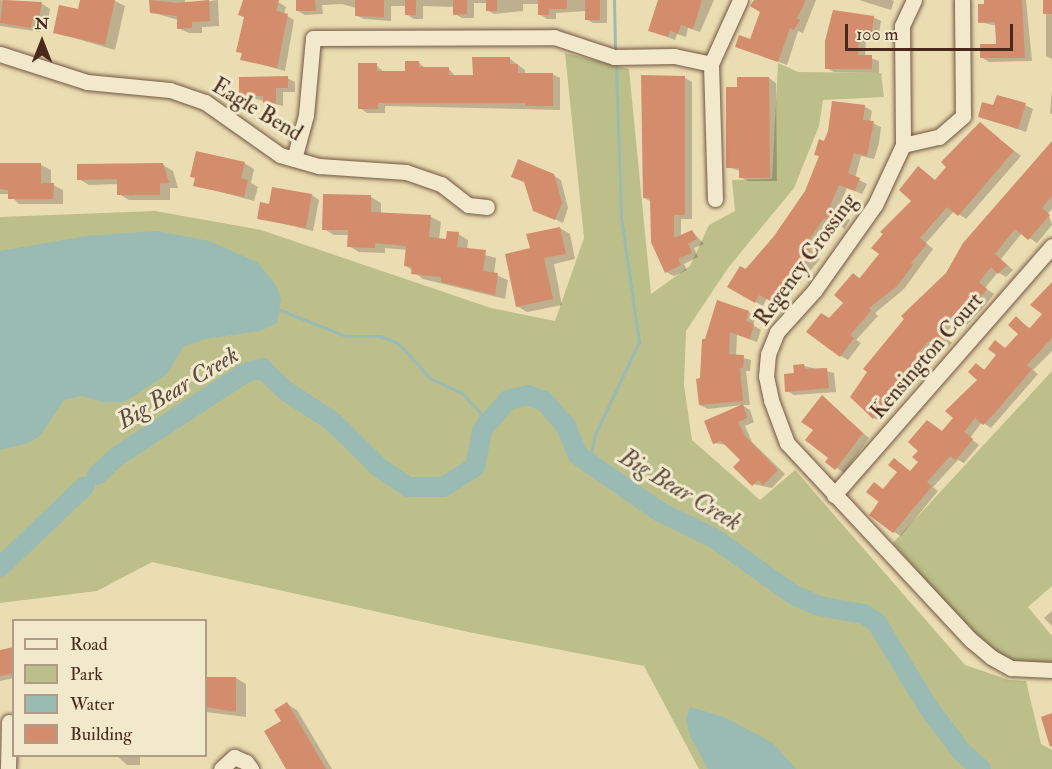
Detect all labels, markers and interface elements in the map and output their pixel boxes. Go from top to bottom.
north arrow [12,12,72,72]
scale bar [848,12,1016,50]
text: N [35,14,49,34]
text: 100 m [856,23,899,46]
street label: Eagle Bend [207,73,307,147]
street label: Regency Crossing [749,189,863,331]
street label: Kensington Court [865,288,989,424]
water label: Big Bear Creek [112,341,244,435]
water label: Big Bear Creek [614,443,746,537]
legend [12,619,207,757]
text: Road [70,633,108,656]
text: Park [70,663,103,686]
text: Water [70,693,114,716]
text: Building [70,723,132,746]

